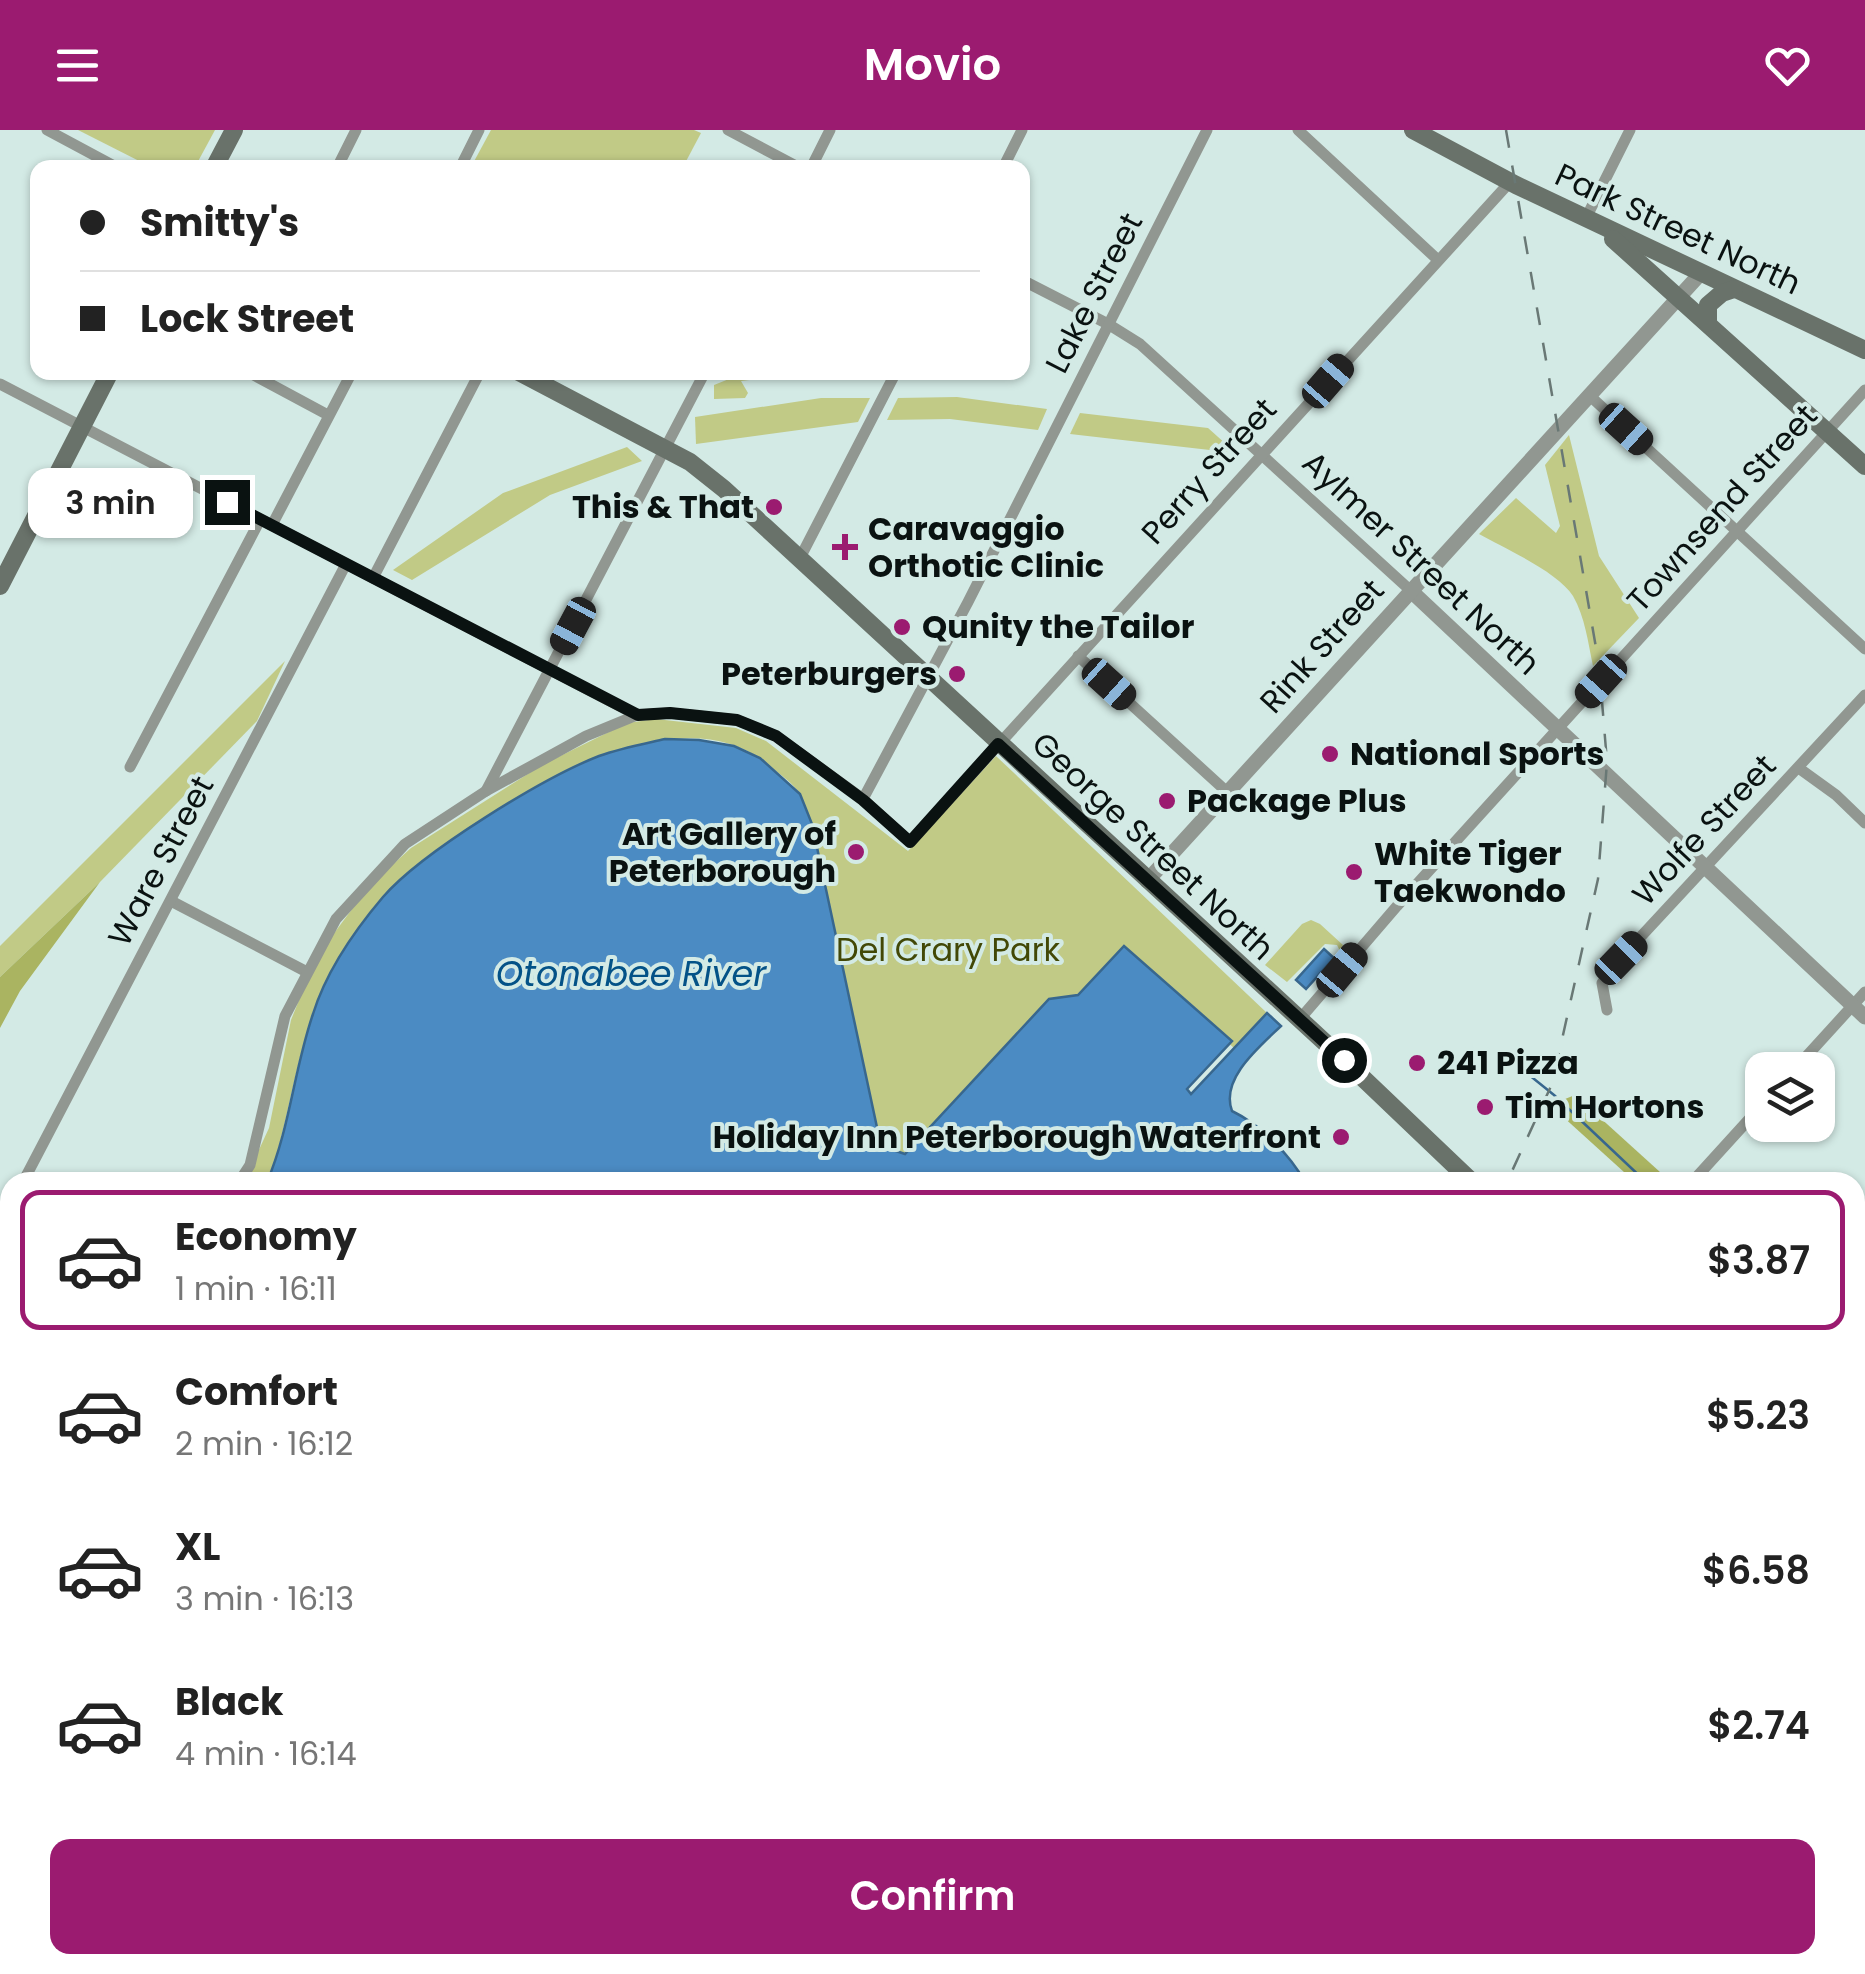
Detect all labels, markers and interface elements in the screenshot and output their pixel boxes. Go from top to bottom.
text: Movio [864,33,1001,96]
icon: menu [50,38,105,93]
icon: heart [1760,38,1815,93]
street label: Park Street North [1548,152,1808,305]
text: Smitty's [140,196,299,249]
street label: Lake Street [1034,205,1153,381]
text: Lock Street [140,292,354,345]
car [1297,349,1359,413]
street label: Perry Street [1131,388,1286,554]
street label: Townsend Street [1616,394,1827,621]
car [1594,398,1658,460]
street label: Aylmer Street North [1293,440,1550,685]
callout: 3 min [27,467,192,537]
text: 3 min [65,480,156,525]
route end [205,480,250,525]
place label: This & That [572,484,754,529]
marker: This & That [763,496,785,518]
place label: Caravaggio Orthotic Clinic [868,506,1104,588]
marker: Caravaggio Orthotic Clinic [832,534,858,560]
street label: Rink Street [1249,569,1394,723]
car [546,592,600,660]
place label: Qunity the Tailor [922,604,1195,649]
marker: Qunity the Tailor [891,616,913,638]
car [1570,649,1632,713]
place label: Peterburgers [721,651,937,696]
car [1077,653,1141,715]
marker: Peterburgers [946,663,968,685]
street label: George Street North [1022,721,1284,970]
place label: National Sports [1350,731,1604,776]
marker: National Sports [1319,743,1341,765]
street label: Wolfe Street [1622,744,1786,915]
street label: Ware Street [97,768,224,954]
place label: Package Plus [1187,778,1407,823]
marker: Package Plus [1156,790,1178,812]
place label: Art Gallery of Peterborough [609,811,836,893]
place label: White Tiger Taekwondo [1374,831,1566,913]
marker: Art Gallery of Peterborough [845,841,867,863]
marker: White Tiger Taekwondo [1343,861,1365,883]
car [1589,926,1653,990]
park label: Del Crary Park [836,927,1061,972]
car [1311,937,1373,1003]
water label: Otonabee River [496,949,767,998]
route start [1322,1038,1367,1083]
place label: 241 Pizza [1437,1040,1579,1085]
marker: 241 Pizza [1406,1052,1428,1074]
map controls [1745,1052,1835,1142]
button: layers [1745,1052,1835,1142]
place label: Tim Hortons [1505,1084,1704,1129]
marker: Tim Hortons [1474,1096,1496,1118]
place label: Holiday Inn Peterborough Waterfront [713,1114,1321,1159]
marker: Holiday Inn Peterborough Waterfront [1330,1126,1352,1148]
text: Economy [175,1210,357,1263]
icon: car [55,1215,145,1305]
text: $3.87 [1707,1234,1810,1287]
text: 1 min · 16:11 [175,1266,337,1311]
text: Comfort [175,1365,338,1418]
icon: car [55,1370,145,1460]
text: $5.23 [1706,1389,1810,1442]
text: 2 min · 16:12 [175,1421,353,1466]
text: XL [175,1520,220,1573]
icon: car [55,1525,145,1615]
text: $6.58 [1702,1544,1810,1597]
text: 3 min · 16:13 [175,1576,354,1621]
text: Black [175,1675,284,1728]
icon: car [55,1680,145,1770]
text: $2.74 [1708,1699,1810,1752]
text: 4 min · 16:14 [175,1731,357,1776]
button: Confirm [50,1839,1815,1954]

